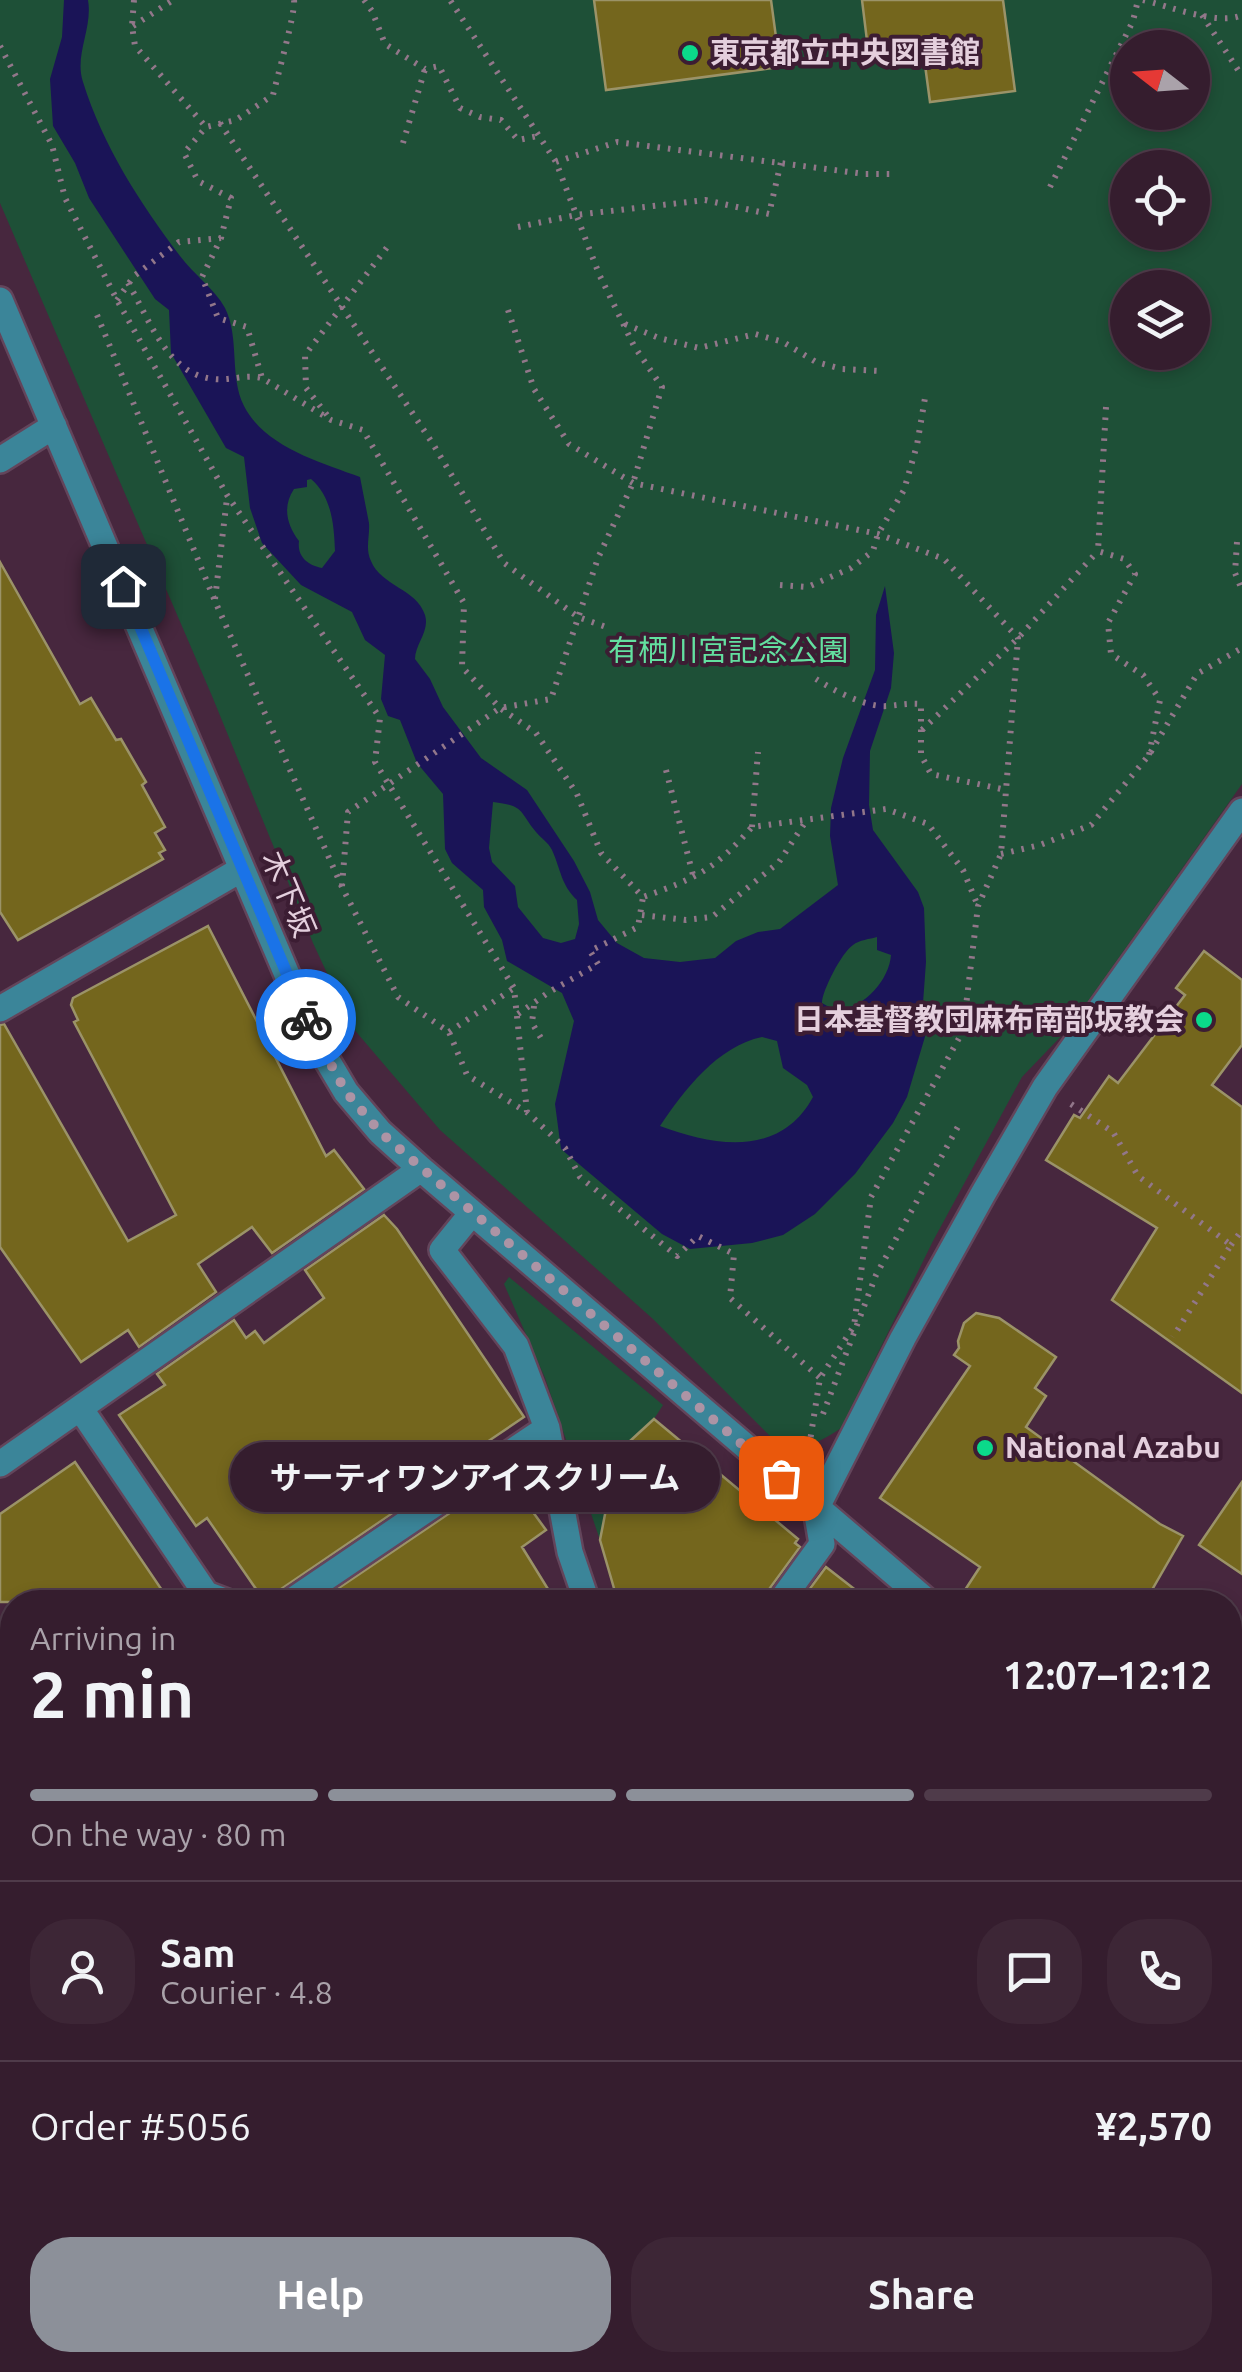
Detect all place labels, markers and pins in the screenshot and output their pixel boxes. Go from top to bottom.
place label: 東京都立中央図書館 [710,35,980,69]
marker: 東京都立中央図書館 [679,42,701,64]
pin [81,544,166,629]
place label: 日本基督教団麻布南部坂教会 [794,1002,1184,1036]
marker: 日本基督教団麻布南部坂教会 [1193,1009,1215,1031]
place label: National Azabu [1005,1430,1221,1464]
pin [739,1436,824,1521]
marker: National Azabu [974,1437,996,1459]
callout: サーティワンアイスクリーム [231,1443,721,1513]

